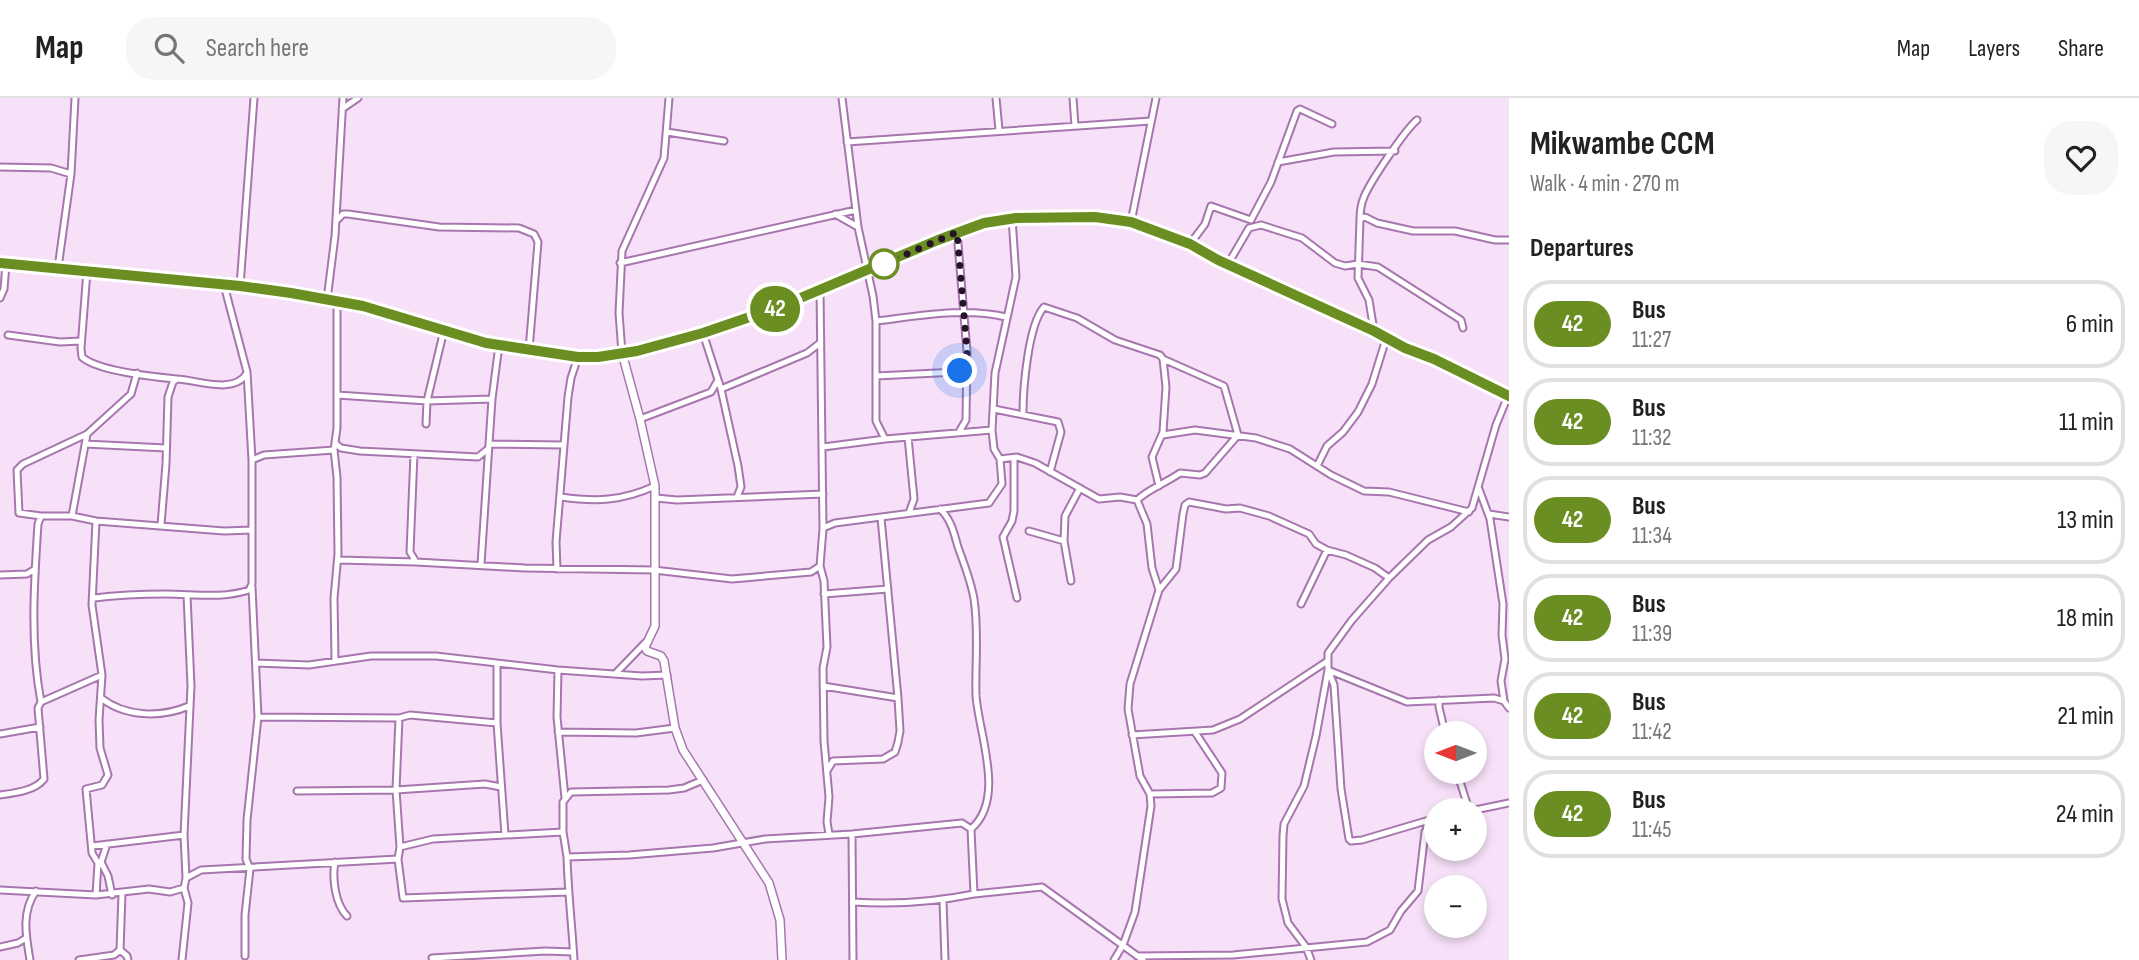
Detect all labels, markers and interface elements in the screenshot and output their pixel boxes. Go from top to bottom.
search box [126,17,616,80]
text: Map [35,28,84,68]
icon: search [150,29,188,67]
text: Search here [206,33,309,64]
text: Map [1897,34,1930,63]
text: Layers [1968,34,2020,63]
text: Share [2058,34,2104,63]
button: heart [2044,121,2118,195]
text: Mikwambe CCM [1530,124,1715,164]
text: Walk · 4 min · 270 m [1530,170,1680,198]
text: Departures [1530,233,1634,264]
unlabelled marker [869,249,899,279]
line badge: 42 [744,286,806,332]
text: 42 [764,294,786,323]
text: Bus [1632,295,1666,326]
text: 42 [1562,309,1583,338]
text: 6 min [2066,309,2114,340]
text: 11:27 [1632,326,1671,354]
your location [942,353,977,388]
text: Bus [1632,393,1666,424]
text: 42 [1562,407,1583,436]
text: 11 min [2059,407,2114,438]
text: 11:32 [1632,424,1672,452]
text: Bus [1632,491,1666,522]
text: 42 [1562,505,1583,534]
text: 13 min [2057,505,2114,536]
text: 11:34 [1632,522,1672,550]
text: Bus [1632,589,1666,620]
text: 42 [1562,603,1583,632]
text: 18 min [2057,603,2114,634]
text: 11:39 [1632,620,1672,648]
text: Bus [1632,687,1666,718]
text: 42 [1562,701,1583,730]
text: 21 min [2057,701,2114,732]
text: 11:42 [1632,718,1672,746]
north arrow [1424,721,1488,784]
map controls [1424,721,1487,938]
text: Bus [1632,785,1666,816]
button: + [1424,798,1487,861]
text: 42 [1562,799,1583,828]
text: 24 min [2056,799,2114,830]
text: 11:45 [1632,816,1671,844]
button: − [1424,875,1487,938]

